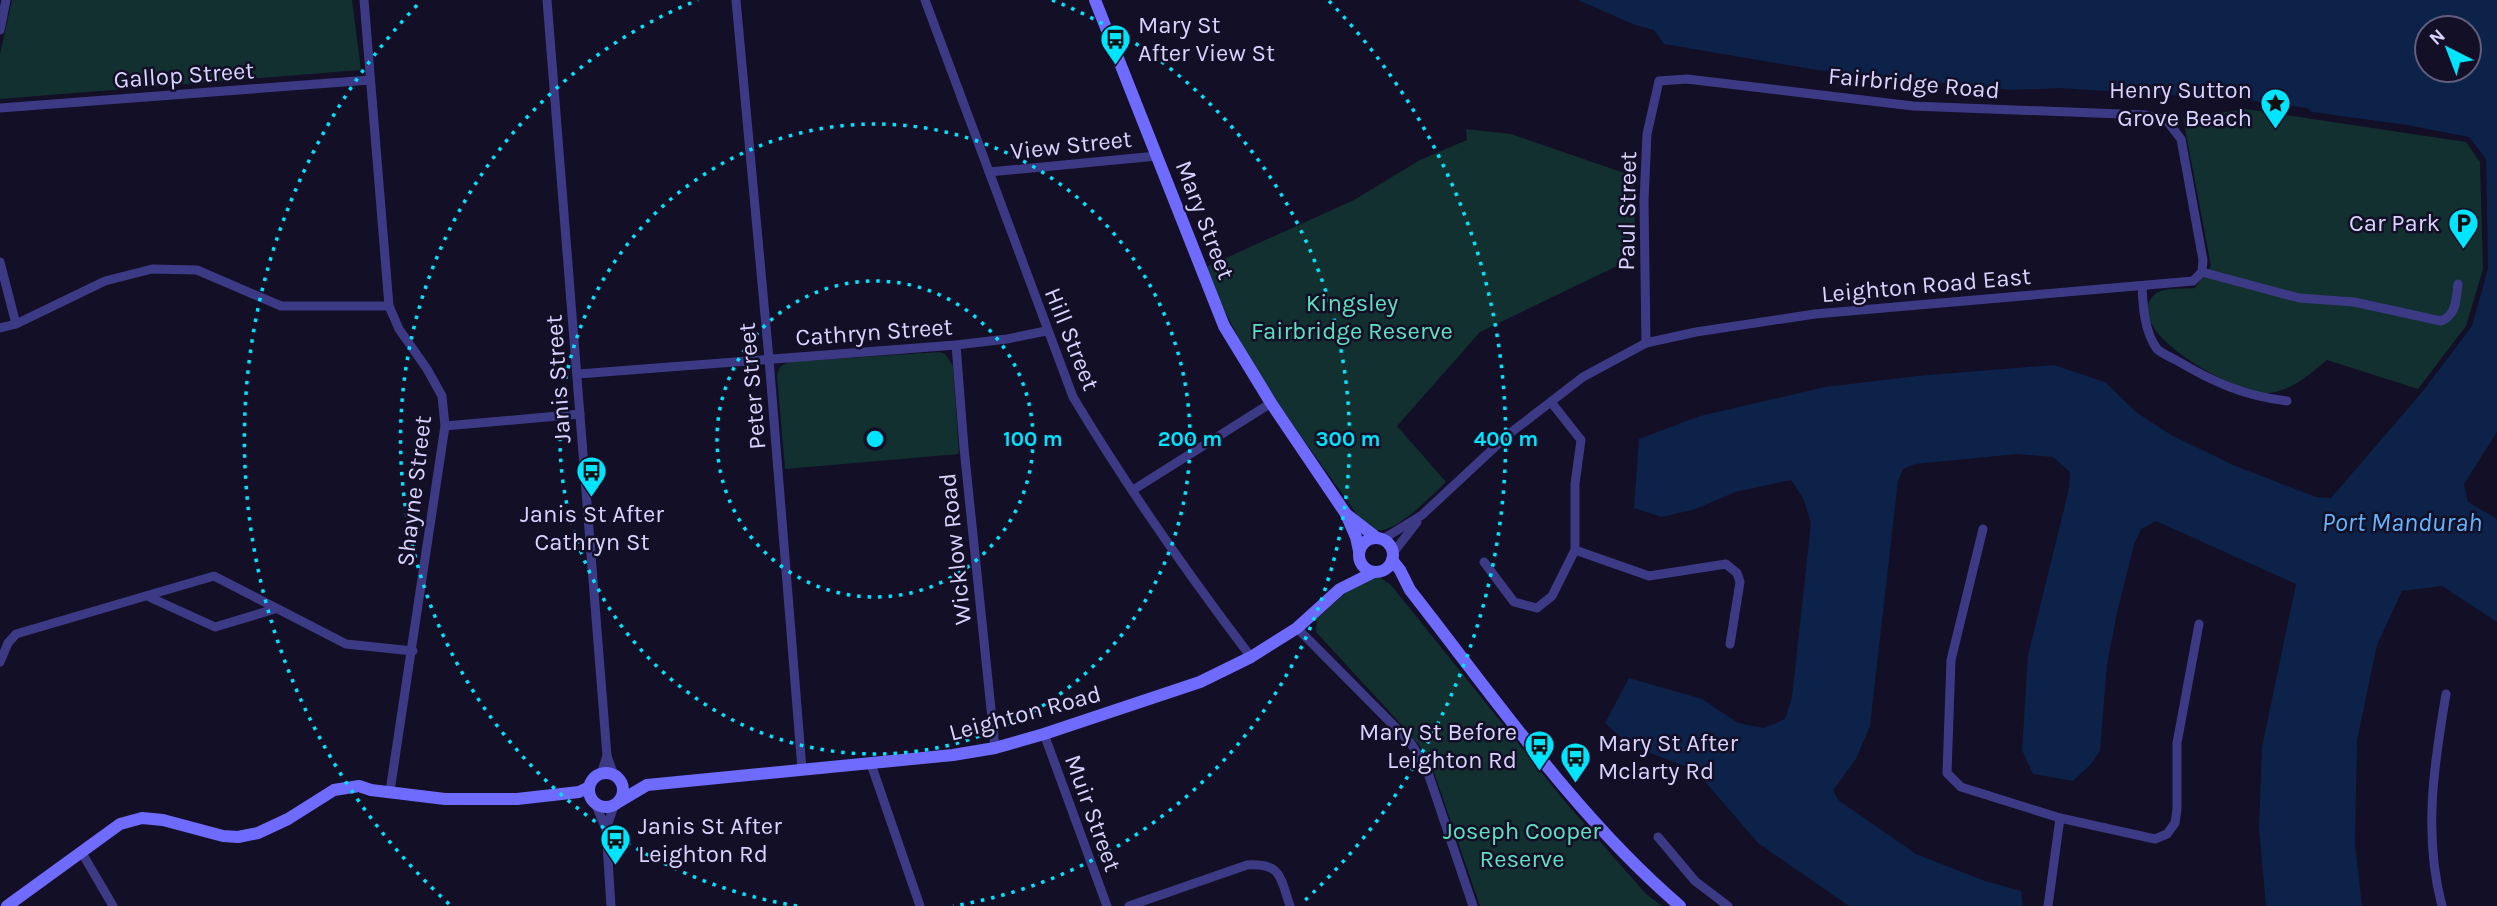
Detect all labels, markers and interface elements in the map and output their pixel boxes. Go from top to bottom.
place label: Mary St After View St [1138,11,1275,67]
north arrow [2413,14,2483,84]
bus stop icon: Mary St After View St [1098,22,1132,66]
text: N [2425,24,2450,50]
street label: Gallop Street [113,56,255,94]
street label: Fairbridge Road [1827,62,2001,104]
place label: Henry Sutton Grove Beach [2109,76,2252,132]
place icon: Henry Sutton Grove Beach [2258,87,2292,131]
street label: View Street [1009,125,1133,165]
street label: Paul Street [1612,151,1642,271]
street label: Mary Street [1170,157,1240,283]
parking icon: Car Park [2446,206,2480,250]
place label: Car Park [2349,209,2440,237]
street label: Leighton Road East [1820,262,2032,308]
street label: Hill Street [1039,284,1105,394]
park label: Kingsley Fairbridge Reserve [1251,289,1453,345]
street label: Cathryn Street [795,313,953,351]
street label: Janis Street [540,314,576,444]
street label: Peter Street [733,321,771,451]
street label: Shayne Street [391,414,437,568]
centre of rings [863,427,887,451]
text: 100 m [1003,427,1063,451]
text: 200 m [1158,427,1222,451]
text: 300 m [1316,427,1380,451]
text: 400 m [1474,427,1538,451]
bus stop icon: Janis St After Cathryn St [575,455,609,499]
street label: Wicklow Road [933,472,977,626]
place label: Janis St After Cathryn St [520,500,664,556]
water label: Port Mandurah [2322,507,2482,538]
street label: Leighton Road [946,679,1104,747]
place label: Mary St Before Leighton Rd [1359,718,1517,774]
bus stop icon: Mary St Before Leighton Rd [1523,729,1557,773]
place label: Mary St After Mclarty Rd [1598,729,1738,785]
bus stop icon: Mary St After Mclarty Rd [1558,740,1592,784]
street label: Muir Street [1059,751,1127,875]
place label: Janis St After Leighton Rd [638,812,782,868]
park label: Joseph Cooper Reserve [1443,817,1601,873]
bus stop icon: Janis St After Leighton Rd [598,823,632,867]

